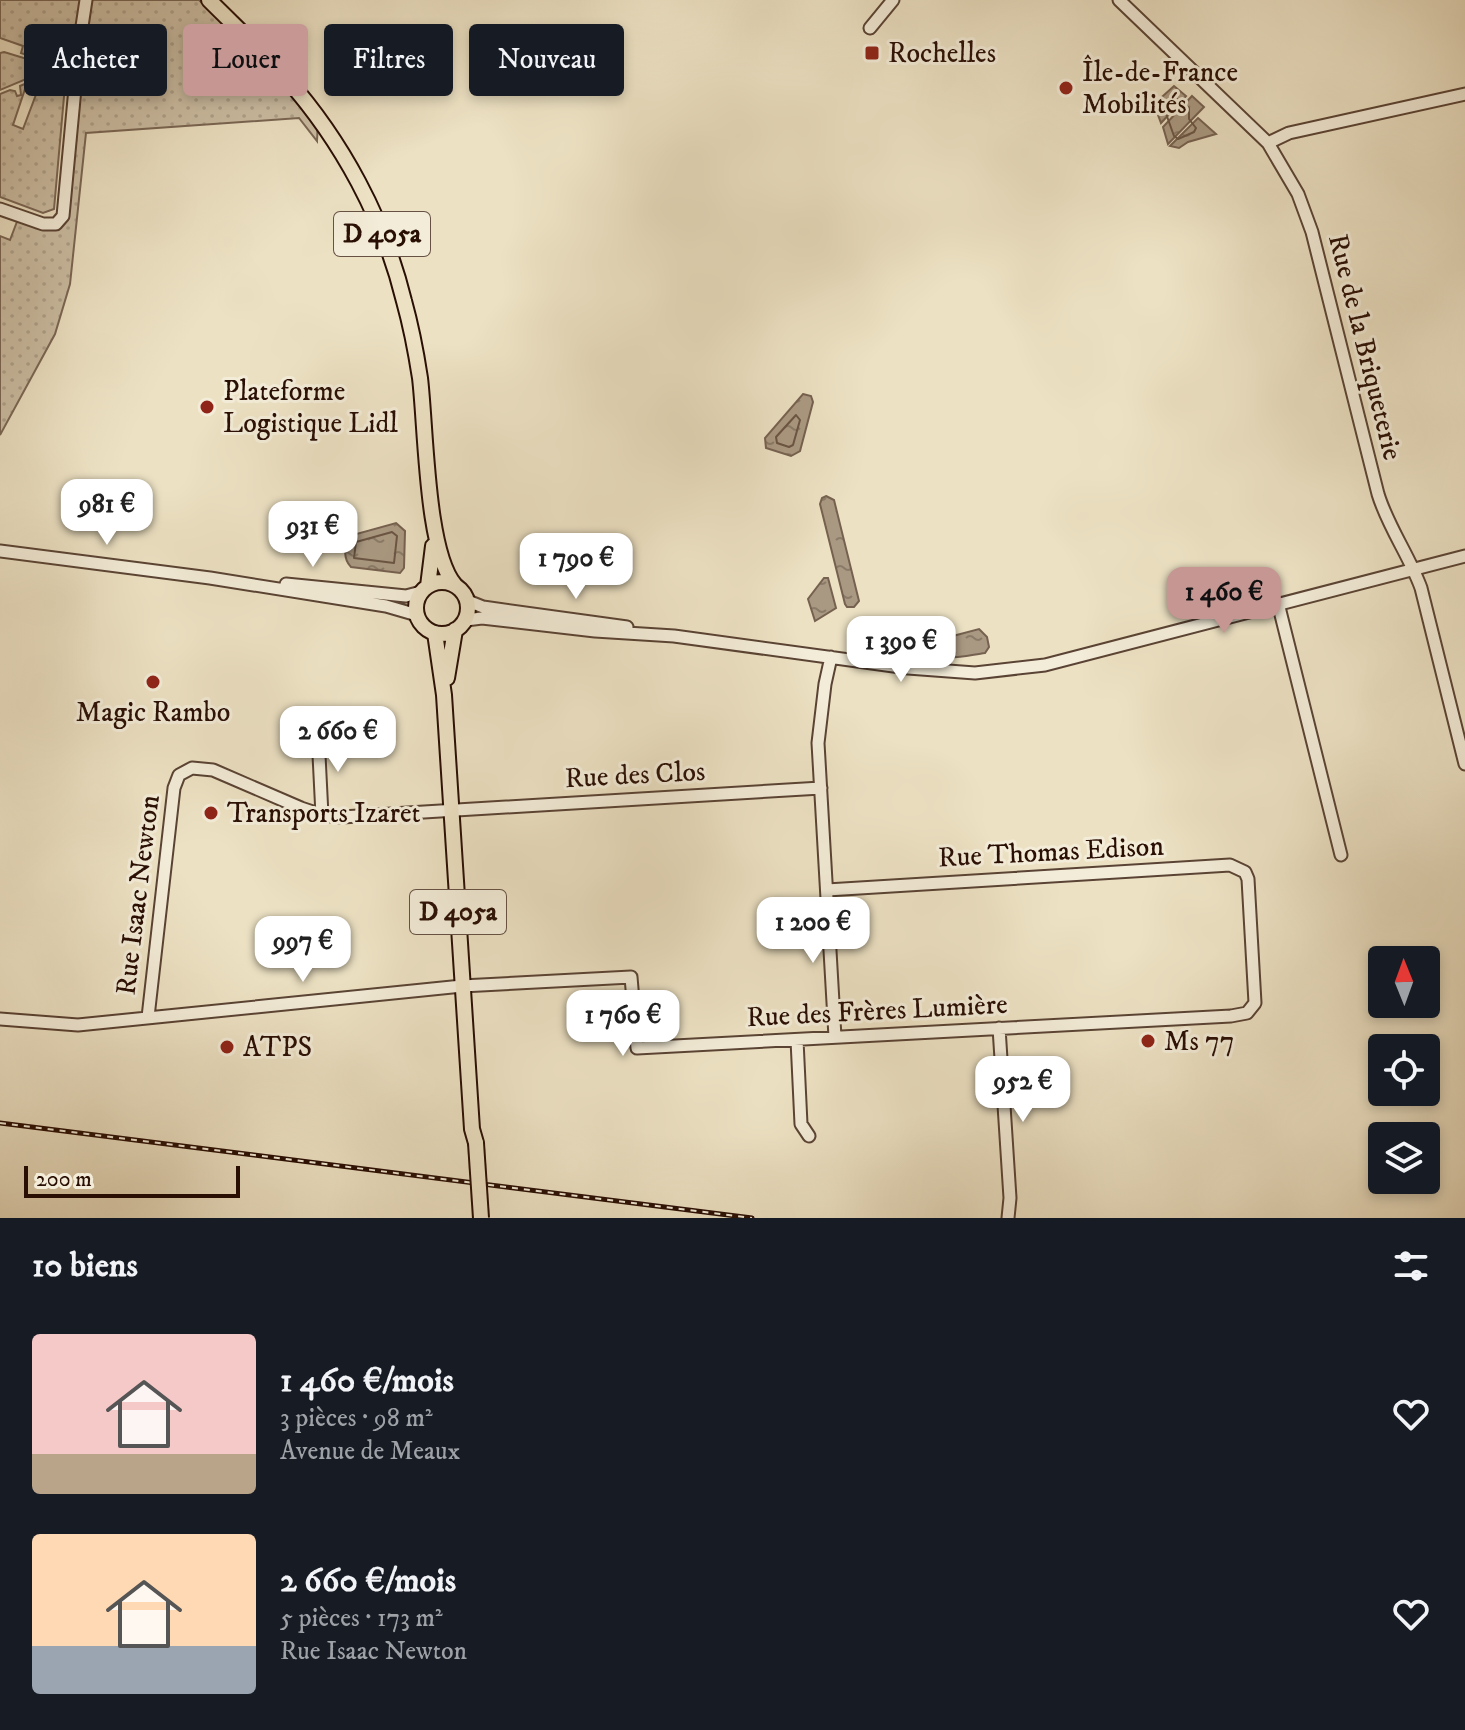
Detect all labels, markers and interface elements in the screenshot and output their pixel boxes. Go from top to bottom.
chip: Acheter [24,24,167,96]
chip: Louer [183,24,308,96]
chip: Filtres [324,24,453,96]
chip: Nouveau [469,24,624,96]
place label: Rochelles [888,36,996,71]
marker: Rochelles [863,44,881,62]
place label: Île-de-France Mobilités [1082,54,1238,122]
marker: Île-de-France Mobilités [1057,79,1075,97]
road number: D 405a [334,212,430,256]
street label: Rue de la Briqueterie [1320,230,1410,464]
place label: Plateforme Logistique Lidl [223,374,399,441]
marker: Plateforme Logistique Lidl [198,398,216,416]
pin: 981 € [51,479,163,547]
text: 981 € [79,488,135,521]
pin: 931 € [257,501,369,569]
text: 931 € [286,510,340,543]
pin: 1 790 € [502,533,650,601]
text: 1 790 € [538,542,614,575]
pin: 1 460 € [1150,567,1298,635]
text: 1 460 € [1185,576,1263,609]
pin: 1 390 € [827,616,975,684]
text: 1 390 € [865,625,937,658]
marker: Magic Rambo [144,673,162,691]
place label: Magic Rambo [76,695,230,730]
pin: 2 660 € [264,706,412,774]
text: 2 660 € [298,715,378,748]
street label: Rue des Clos [564,754,706,796]
street label: Rue Isaac Newton [108,792,168,997]
place label: Transports Izaret [227,796,421,831]
marker: Transports Izaret [202,804,220,822]
street label: Rue Thomas Edison [937,829,1165,875]
road number: D 405a [410,890,506,934]
pin: 1 200 € [739,897,887,965]
text: 1 200 € [775,906,851,939]
pin: 997 € [247,916,359,984]
text: 997 € [273,925,333,958]
north arrow [1368,946,1440,1018]
map controls [1368,946,1440,1194]
street label: Rue des Frères Lumière [746,987,1008,1035]
pin: 1 760 € [549,990,697,1058]
text: 1 760 € [584,999,662,1032]
place label: Ms 77 [1164,1024,1234,1059]
place label: ATPS [243,1030,312,1065]
marker: Ms 77 [1139,1032,1157,1050]
button: locate [1368,1034,1440,1106]
marker: ATPS [218,1038,236,1056]
pin: 952 € [967,1056,1079,1124]
text: 952 € [993,1065,1053,1098]
button: layers [1368,1122,1440,1194]
scale bar [24,1162,240,1198]
text: 200 m [36,1166,92,1193]
icon: filters [1389,1244,1433,1288]
text: 10 biens [32,1245,138,1287]
text: 1 460 €/mois [280,1360,454,1402]
icon: home [96,1366,192,1462]
icon: heart [1389,1392,1433,1436]
text: 3 pièces · 98 m² [280,1402,433,1435]
text: Avenue de Meaux [280,1435,460,1468]
text: 2 660 €/mois [280,1560,456,1602]
icon: home [96,1566,192,1662]
icon: heart [1389,1592,1433,1636]
text: 5 pièces · 173 m² [280,1602,443,1635]
text: Rue Isaac Newton [280,1635,467,1668]

